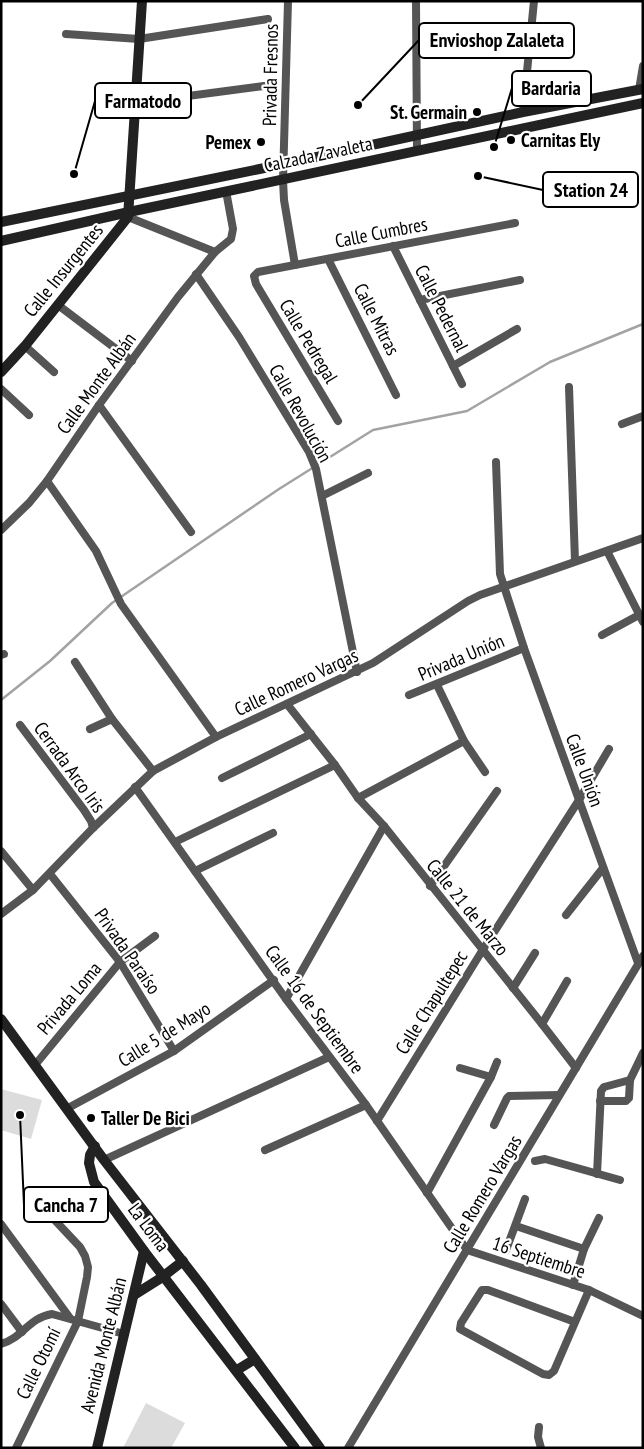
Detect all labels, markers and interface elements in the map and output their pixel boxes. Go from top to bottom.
callout: Envioshop Zalaleta [419,23,574,58]
street label: Privada Fresnos [257,24,283,126]
text: Envioshop Zalaleta [430,27,564,53]
callout: Bardaria [512,71,591,106]
text: Bardaria [521,75,581,101]
callout: Farmatodo [95,83,191,118]
text: Farmatodo [105,88,181,114]
place label: St. Germain [390,100,467,124]
marker: St. Germain [471,106,483,118]
place label: Carnitas Ely [521,128,600,152]
place label: Pemex [206,130,252,154]
street label: Calzada Zavaleta [262,131,374,177]
marker: Carnitas Ely [505,134,517,146]
marker: Pemex [255,136,267,148]
callout: Station 24 [543,172,638,207]
text: Station 24 [554,177,629,203]
street label: Calle Cumbres [333,211,429,253]
street label: Calle Insurgentes [18,218,108,322]
street label: Calle Pedernal [410,261,474,356]
street label: Calle Mitras [349,279,405,359]
street label: Calle Pedregal [275,295,344,388]
street label: Calle Monte Albán [51,328,141,438]
street label: Calle Revolución [264,360,338,466]
street label: Privada Unión [414,628,508,686]
street label: Calle Romero Vargas [230,643,362,721]
street label: Cerrada Arco Iris [29,717,111,817]
street label: Calle Unión [561,730,609,810]
street label: Calle 21 de Marzo [422,854,514,960]
street label: Privada Paraíso [90,903,166,999]
street label: Calle 16 de Septiembre [260,940,370,1078]
street label: Calle Chapultepec [390,945,473,1058]
street label: Privada Loma [32,957,106,1039]
street label: Calle 5 de Mayo [113,996,215,1072]
place label: Taller De Bici [101,1106,190,1130]
marker: Taller De Bici [85,1112,97,1124]
street label: Calle Romero Vargas [437,1131,527,1257]
callout: Cancha 7 [24,1187,108,1222]
text: Cancha 7 [34,1192,98,1218]
street label: La Loma [123,1198,175,1256]
street label: 16 Septiembre [490,1231,589,1283]
street label: Avenida Monte Albán [75,1275,131,1415]
street label: Calle Otomí [10,1323,66,1403]

